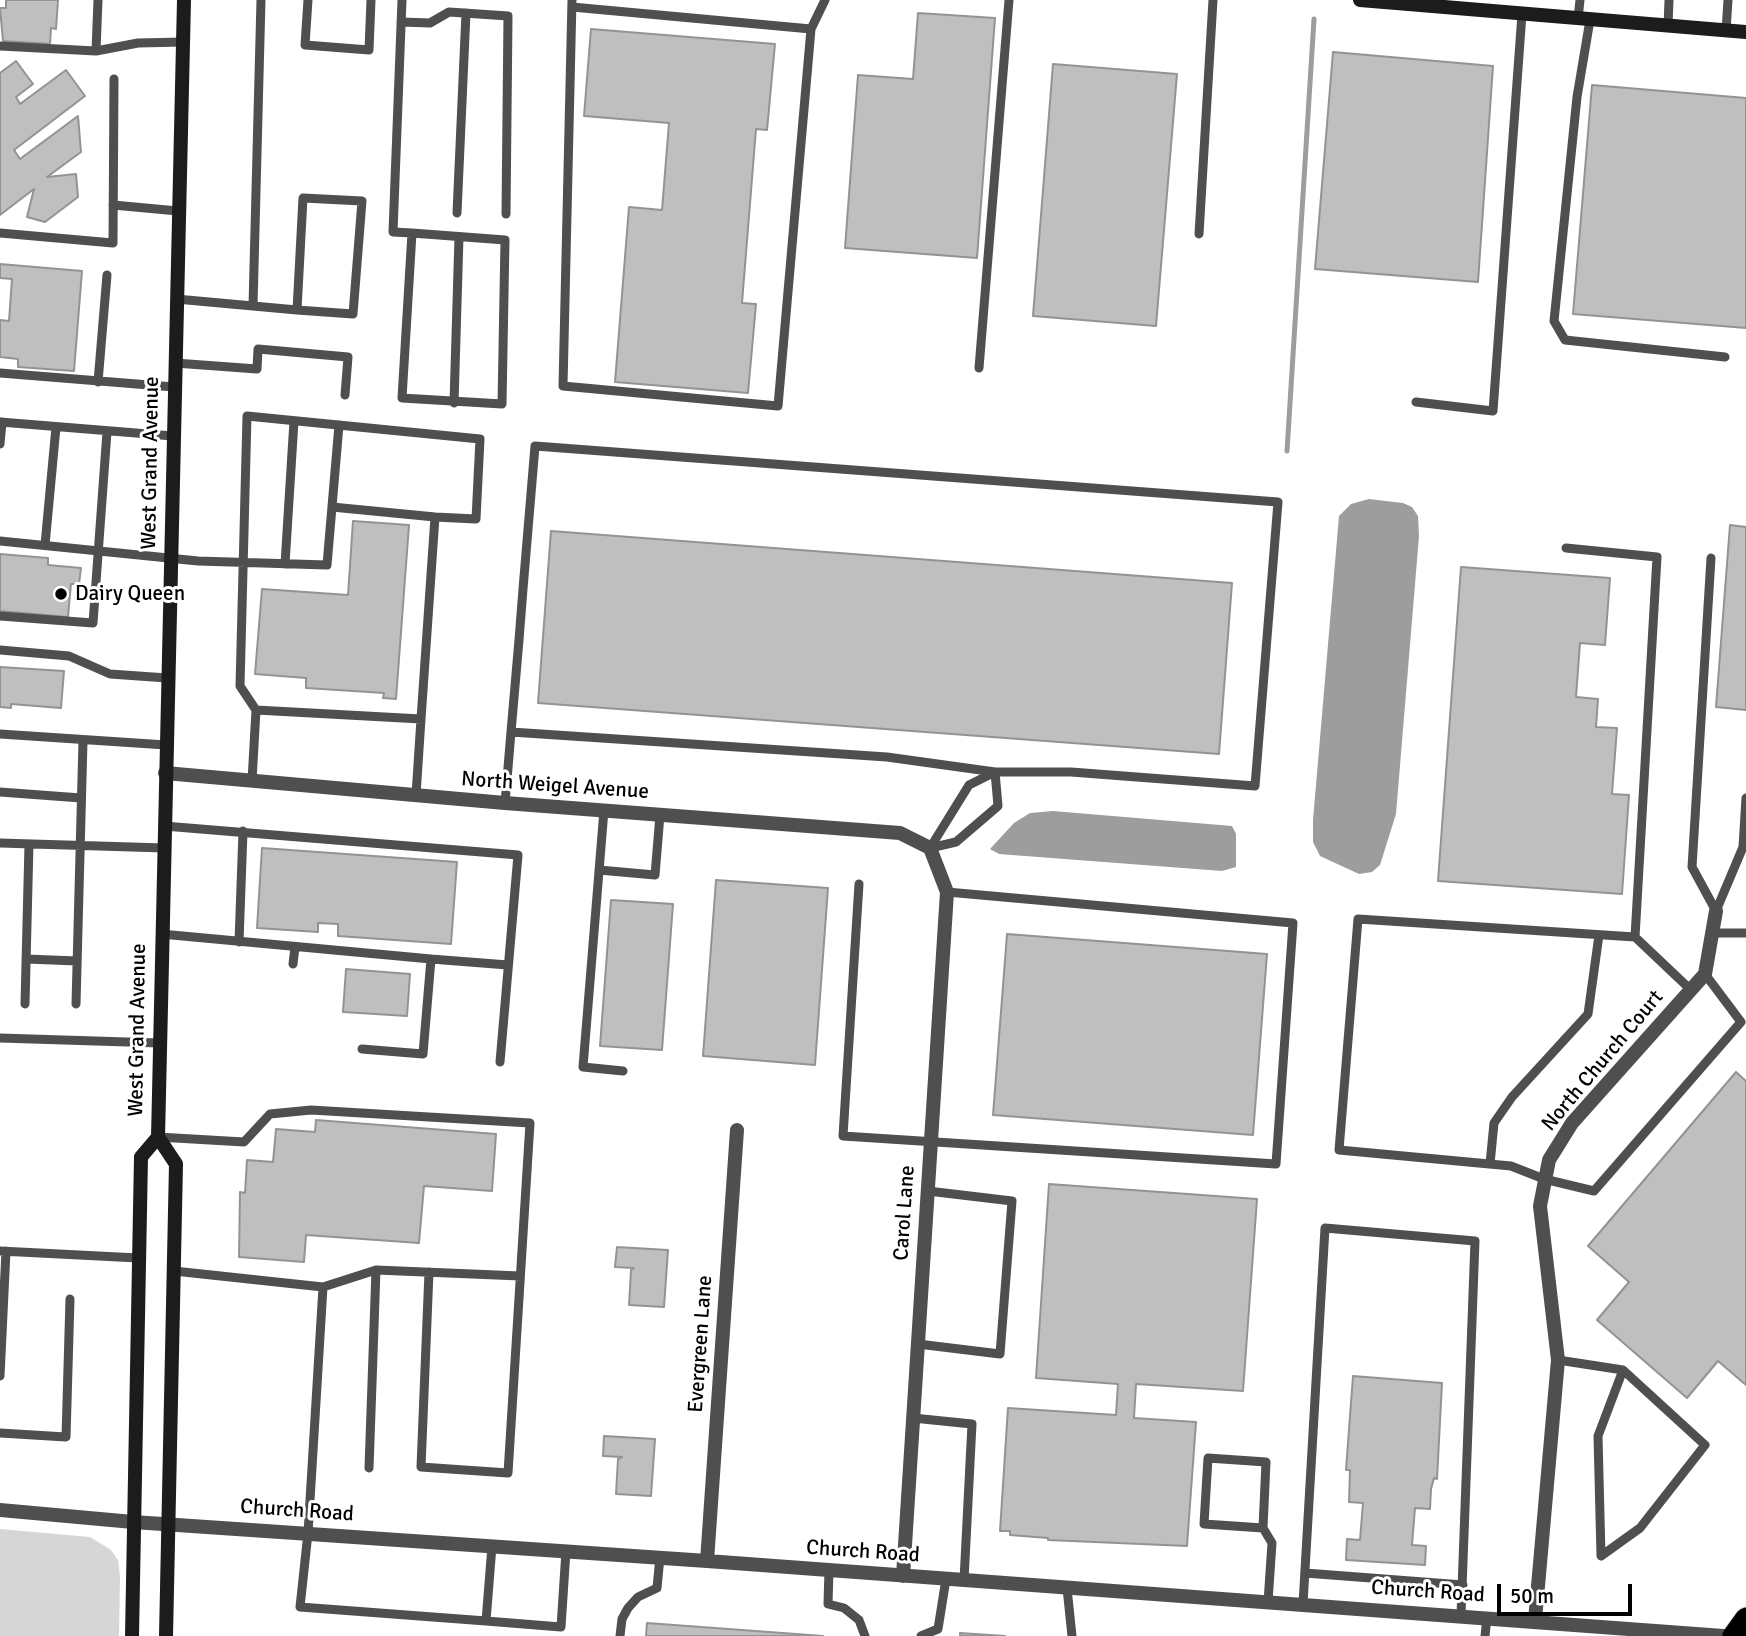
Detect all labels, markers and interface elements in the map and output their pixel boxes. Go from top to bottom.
street label: West Grand Avenue [137,376,165,550]
place label: Dairy Queen [75,581,185,607]
marker: Dairy Queen [53,586,69,602]
street label: North Weigel Avenue [460,767,650,805]
street label: West Grand Avenue [124,943,152,1117]
street label: North Church Court [1537,985,1669,1137]
street label: Carol Lane [889,1164,921,1262]
street label: Evergreen Lane [684,1274,718,1414]
street label: Church Road [239,1494,355,1528]
street label: Church Road [805,1535,921,1569]
scale bar [1501,1570,1636,1614]
street label: Church Road [1370,1575,1486,1609]
text: 50 m [1510,1583,1554,1609]

